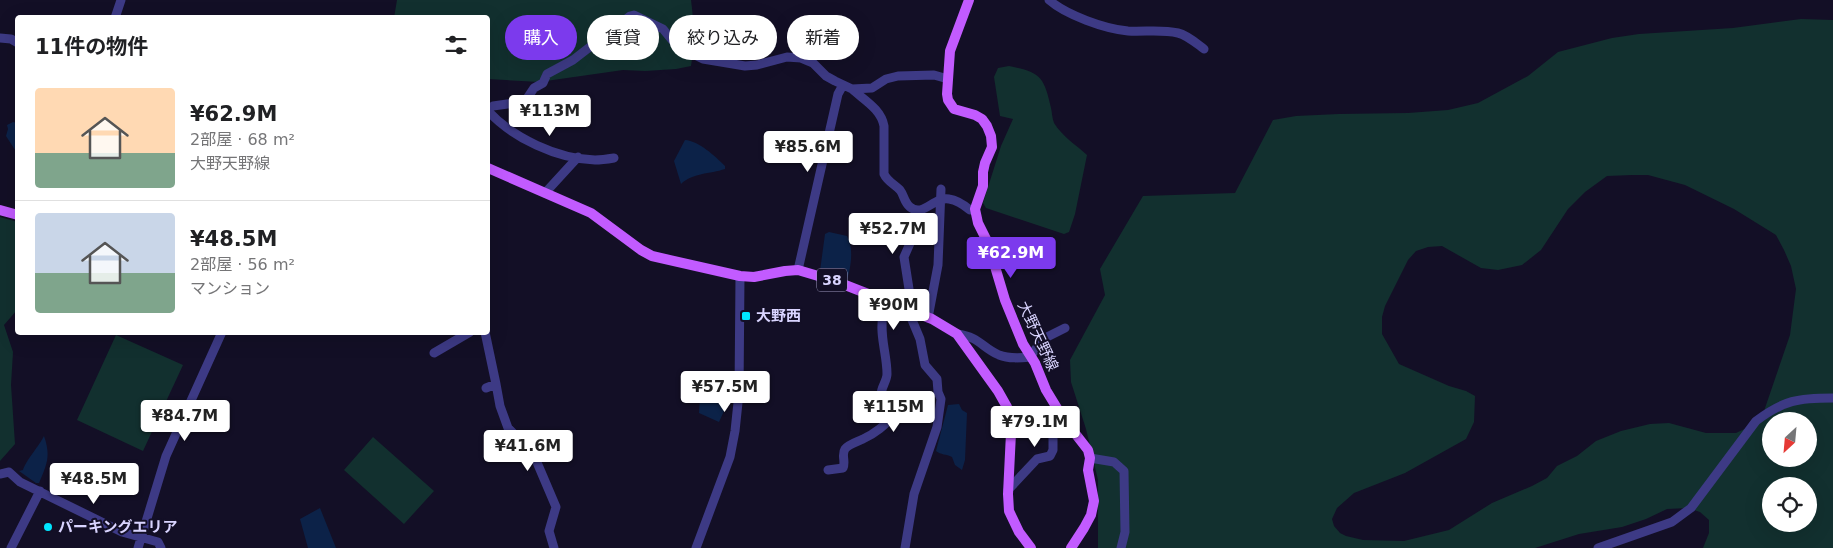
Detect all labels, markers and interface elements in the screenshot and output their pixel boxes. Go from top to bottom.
chip: 購入 [505,15,577,60]
chip: 賃貸 [587,15,659,60]
chip: 絞り込み [669,15,777,60]
chip: 新着 [787,15,859,60]
icon: filters [442,31,470,59]
text: 11件の物件 [35,35,148,59]
pin: ¥113M [515,94,585,137]
text: ¥113M [520,101,580,120]
text: ¥62.9M [190,102,277,126]
icon: home [75,108,135,168]
text: 2部屋 · 68 m² [190,130,295,149]
pin: ¥85.6M [767,130,849,173]
text: ¥85.6M [775,137,841,156]
text: 大野天野線 [190,154,270,173]
pin: ¥52.7M [852,212,934,255]
text: ¥52.7M [860,219,926,238]
text: ¥48.5M [190,227,277,251]
icon: home [75,233,135,293]
pin: ¥62.9M [970,236,1052,279]
text: ¥62.9M [978,243,1044,262]
text: 2部屋 · 56 m² [190,255,295,274]
road number: 38 [817,268,847,292]
text: マンション [190,279,270,298]
pin: ¥90M [864,288,924,331]
text: ¥90M [869,295,919,314]
street label: 大野天野線 [1014,298,1062,374]
place label: 大野西 [756,307,801,325]
marker: 大野西 [740,310,752,322]
pin: ¥57.5M [684,370,766,413]
text: ¥57.5M [692,377,758,396]
pin: ¥115M [859,390,929,433]
text: ¥115M [864,397,924,416]
pin: ¥84.7M [144,400,226,442]
text: ¥84.7M [152,406,218,425]
pin: ¥79.1M [994,406,1076,448]
text: ¥79.1M [1002,412,1068,431]
north arrow [1762,412,1818,468]
map controls [1762,412,1817,532]
pin: ¥41.6M [487,430,569,472]
text: ¥41.6M [495,436,561,455]
pin: ¥48.5M [53,462,135,505]
text: ¥48.5M [61,469,127,488]
button: locate [1762,477,1817,532]
place label: パーキングエリア [58,518,178,536]
marker: パーキングエリア [42,521,54,533]

